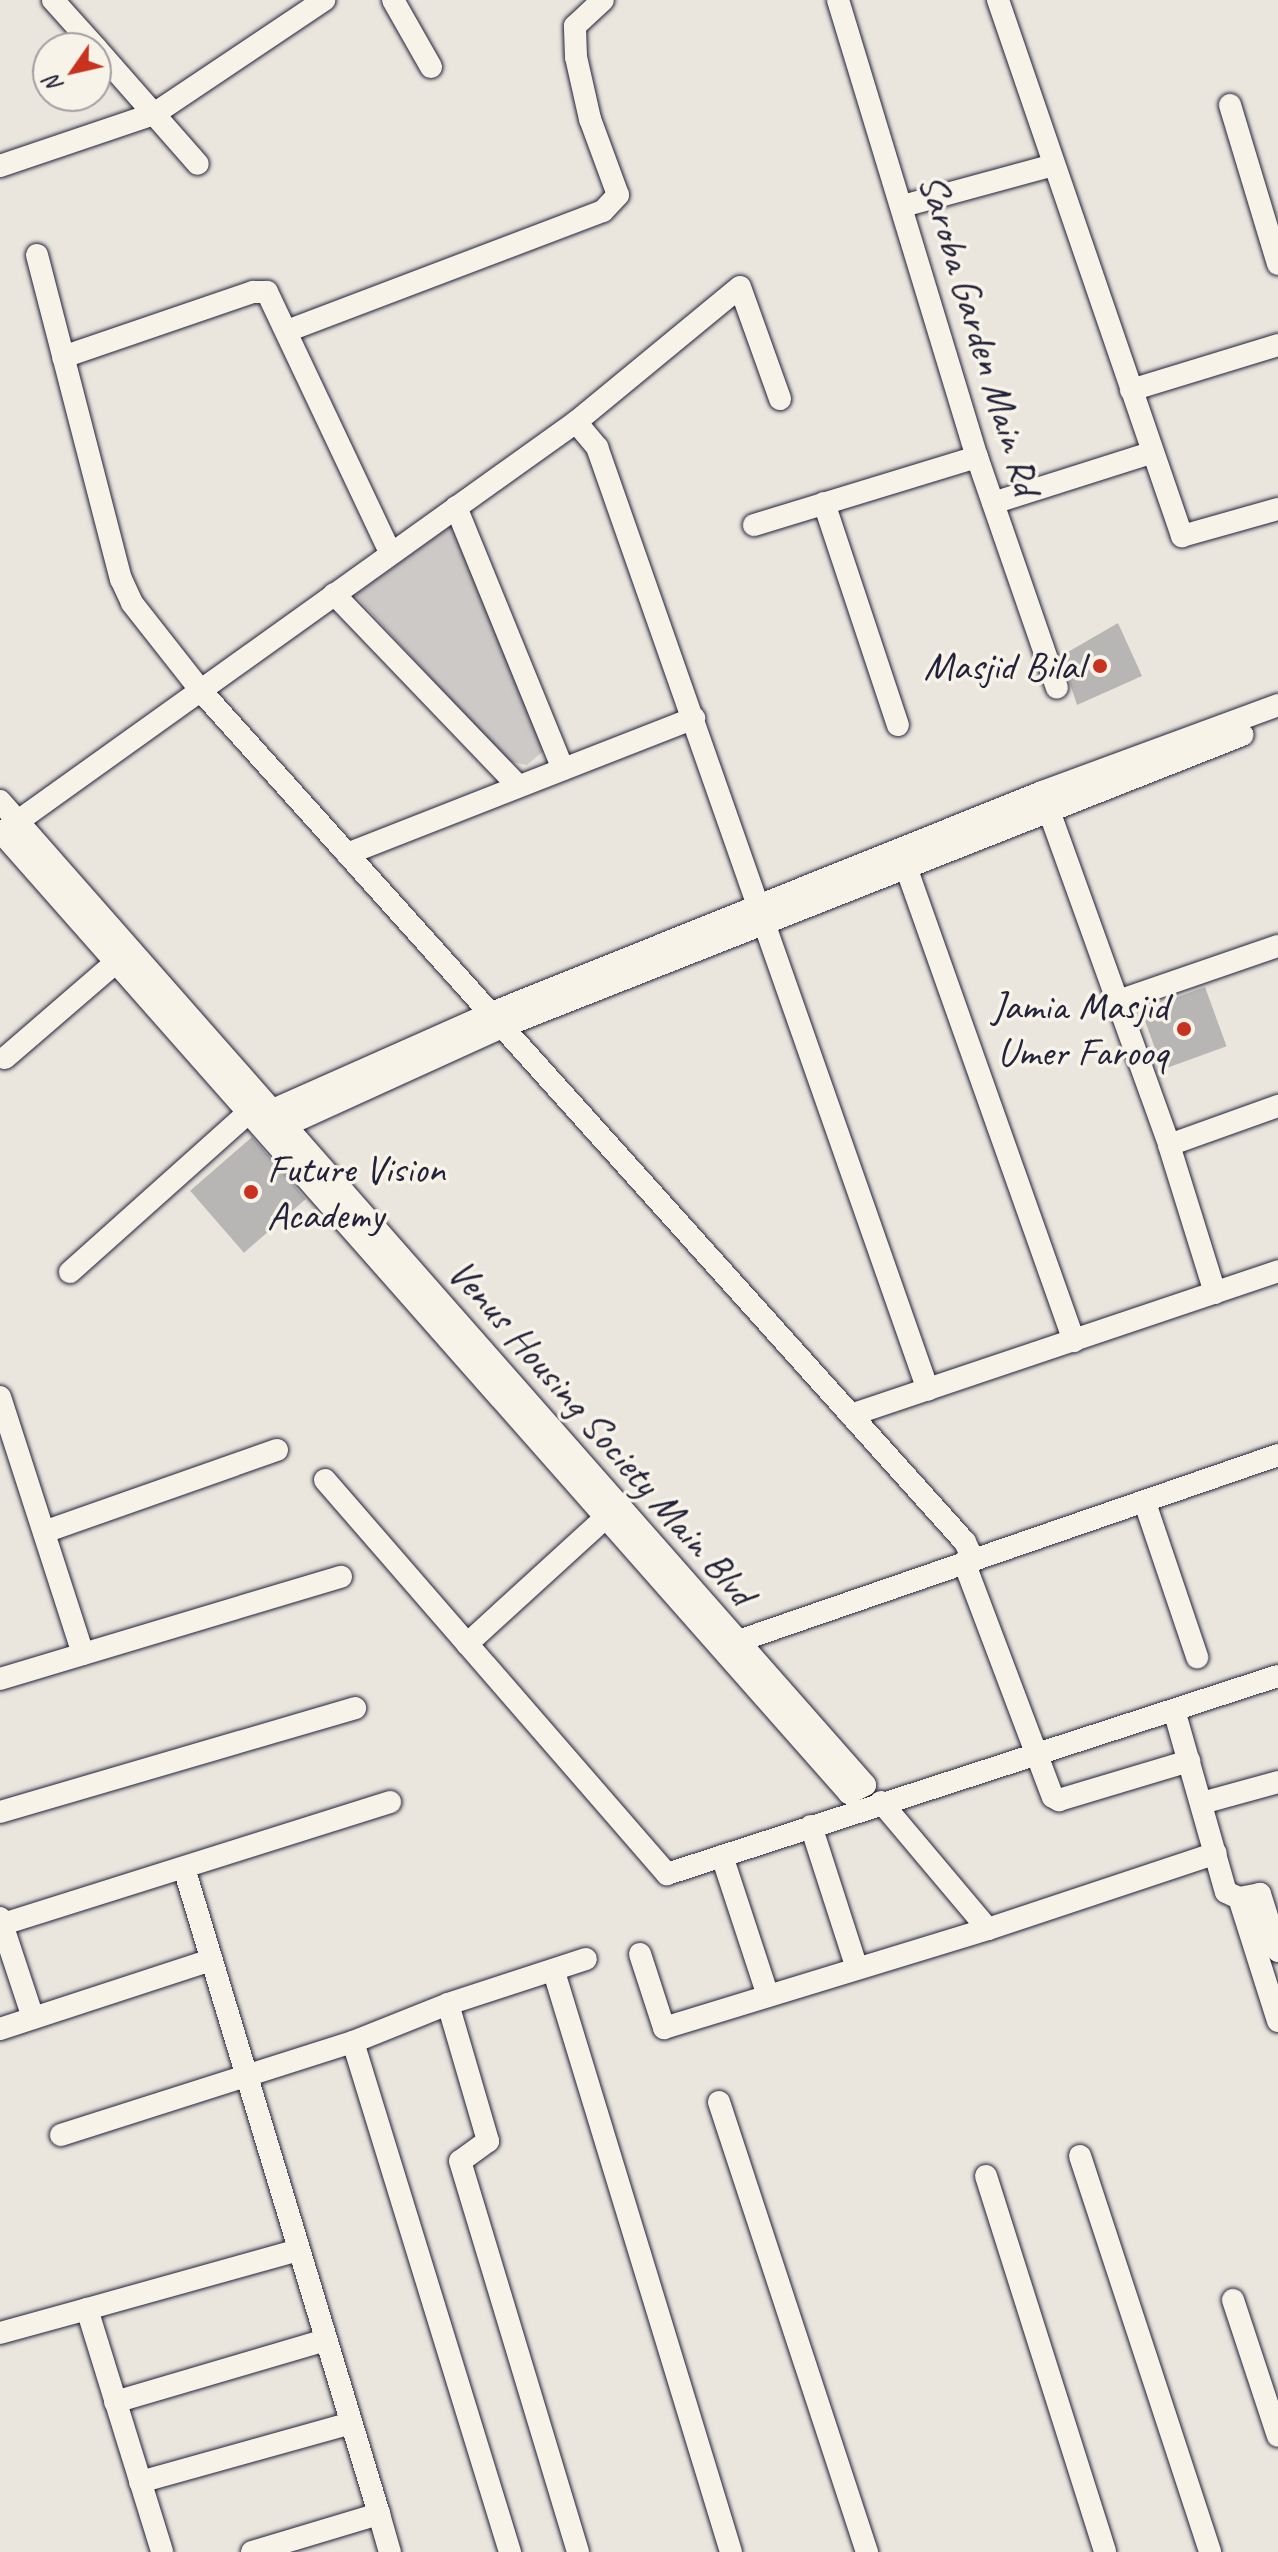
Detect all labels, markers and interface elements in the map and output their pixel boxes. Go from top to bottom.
north arrow [32,32,112,112]
text: N [38,71,69,98]
street label: Saroba Garden Main Rd [908,167,1052,501]
place label: Masjid Bilal [925,642,1084,690]
marker: Masjid Bilal [1091,657,1109,675]
place label: Jamia Masjid Umer Farooq [991,982,1168,1076]
marker: Jamia Masjid Umer Farooq [1175,1020,1193,1038]
place label: Future Vision Academy [267,1145,445,1239]
marker: Future Vision Academy [242,1183,260,1201]
street label: Venus Housing Society Main Blvd [438,1248,766,1616]

